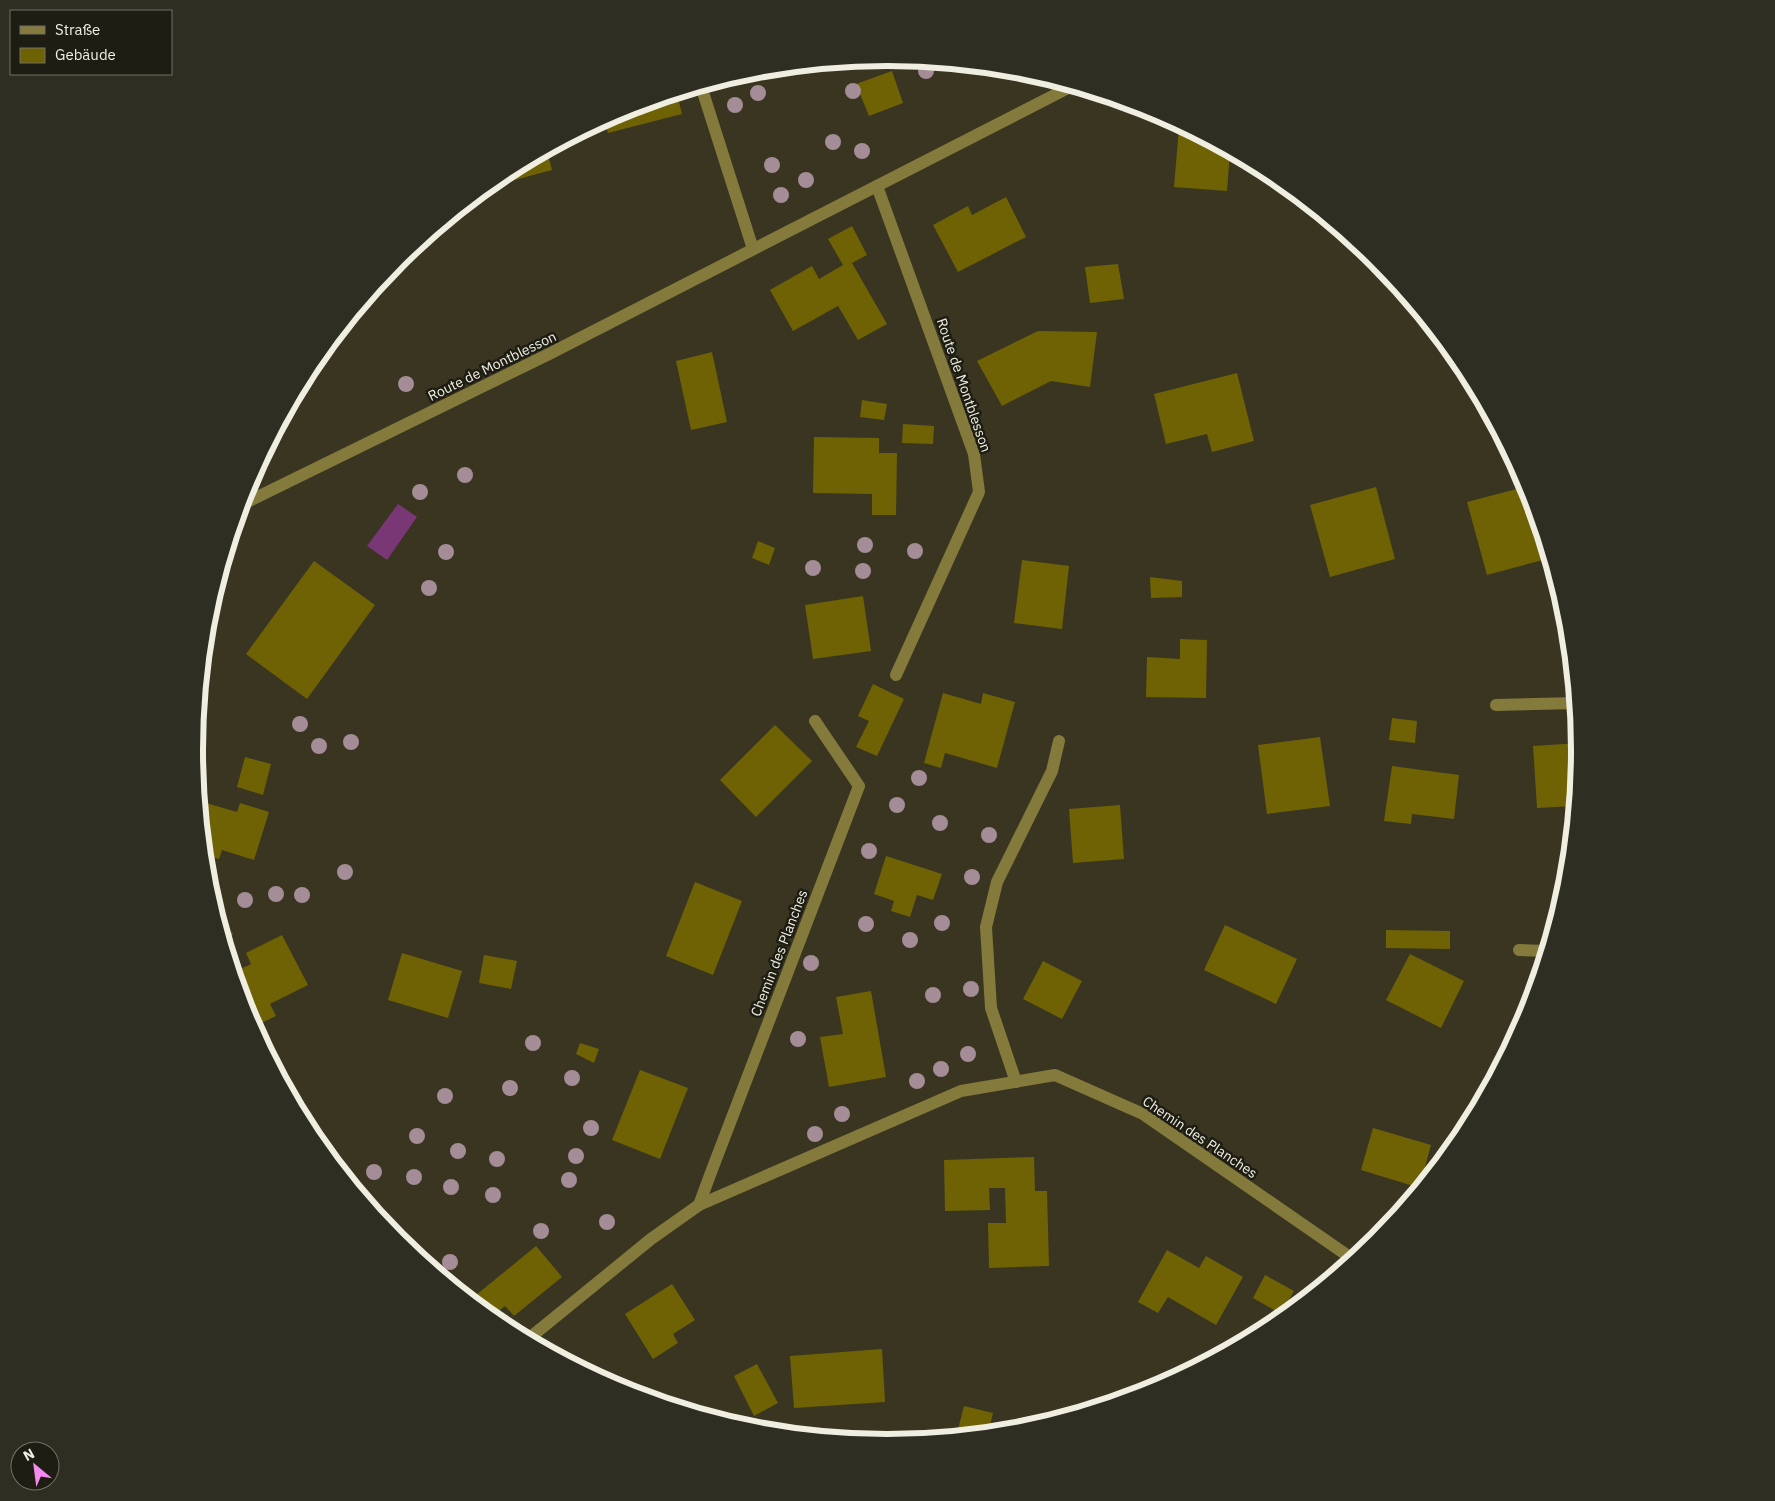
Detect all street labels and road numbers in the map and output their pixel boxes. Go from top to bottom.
street label: Route de Montblesson [933,316,995,454]
street label: Route de Montblesson [425,327,559,405]
street label: Chemin des Planches [747,887,812,1019]
street label: Chemin des Planches [1139,1092,1261,1182]

